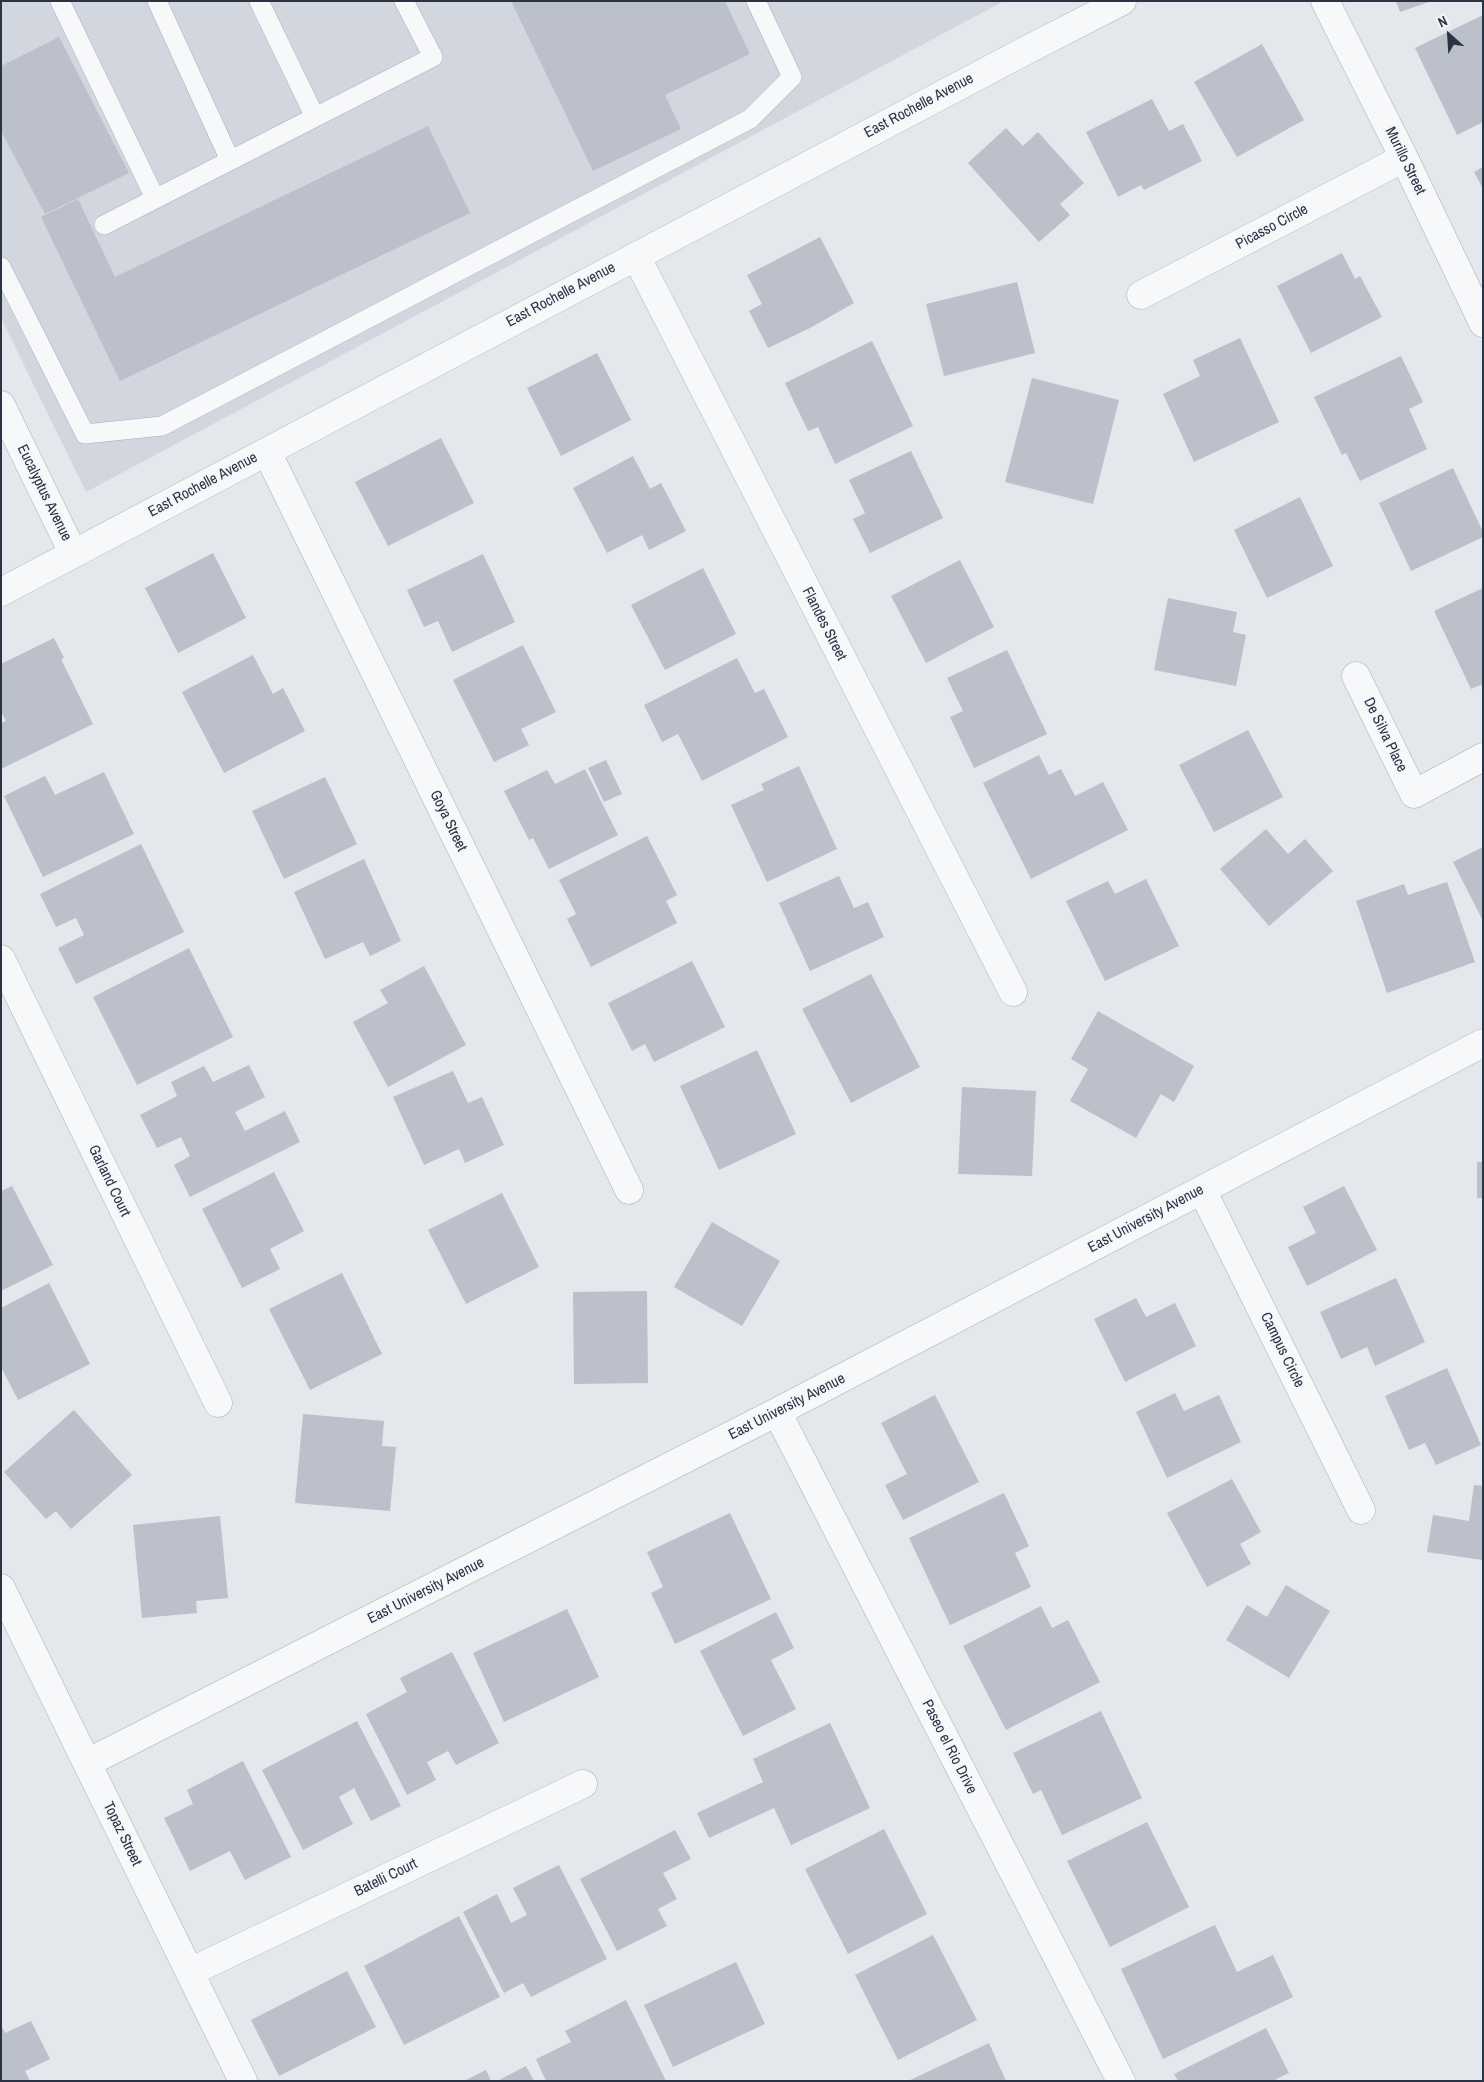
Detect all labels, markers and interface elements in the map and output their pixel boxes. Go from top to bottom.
north arrow [1424,10,1474,60]
text: N [1435,12,1450,31]
street label: East Rochelle Avenue [861,70,977,142]
street label: Murillo Street [1381,124,1429,198]
street label: Picasso Circle [1233,200,1311,254]
street label: East Rochelle Avenue [503,259,619,331]
street label: Eucalyptus Avenue [13,442,75,544]
street label: East Rochelle Avenue [145,449,261,521]
street label: Flandes Street [798,584,850,664]
street label: De Silva Place [1359,695,1411,775]
street label: Goya Street [426,788,470,854]
street label: Garland Court [84,1142,134,1220]
street label: East University Avenue [1085,1181,1207,1257]
street label: Campus Circle [1256,1310,1308,1390]
street label: East University Avenue [726,1370,848,1444]
street label: East University Avenue [365,1554,487,1628]
street label: Paseo el Rio Drive [918,1697,980,1797]
street label: Topaz Street [99,1799,145,1869]
street label: Batelli Court [352,1855,420,1901]

